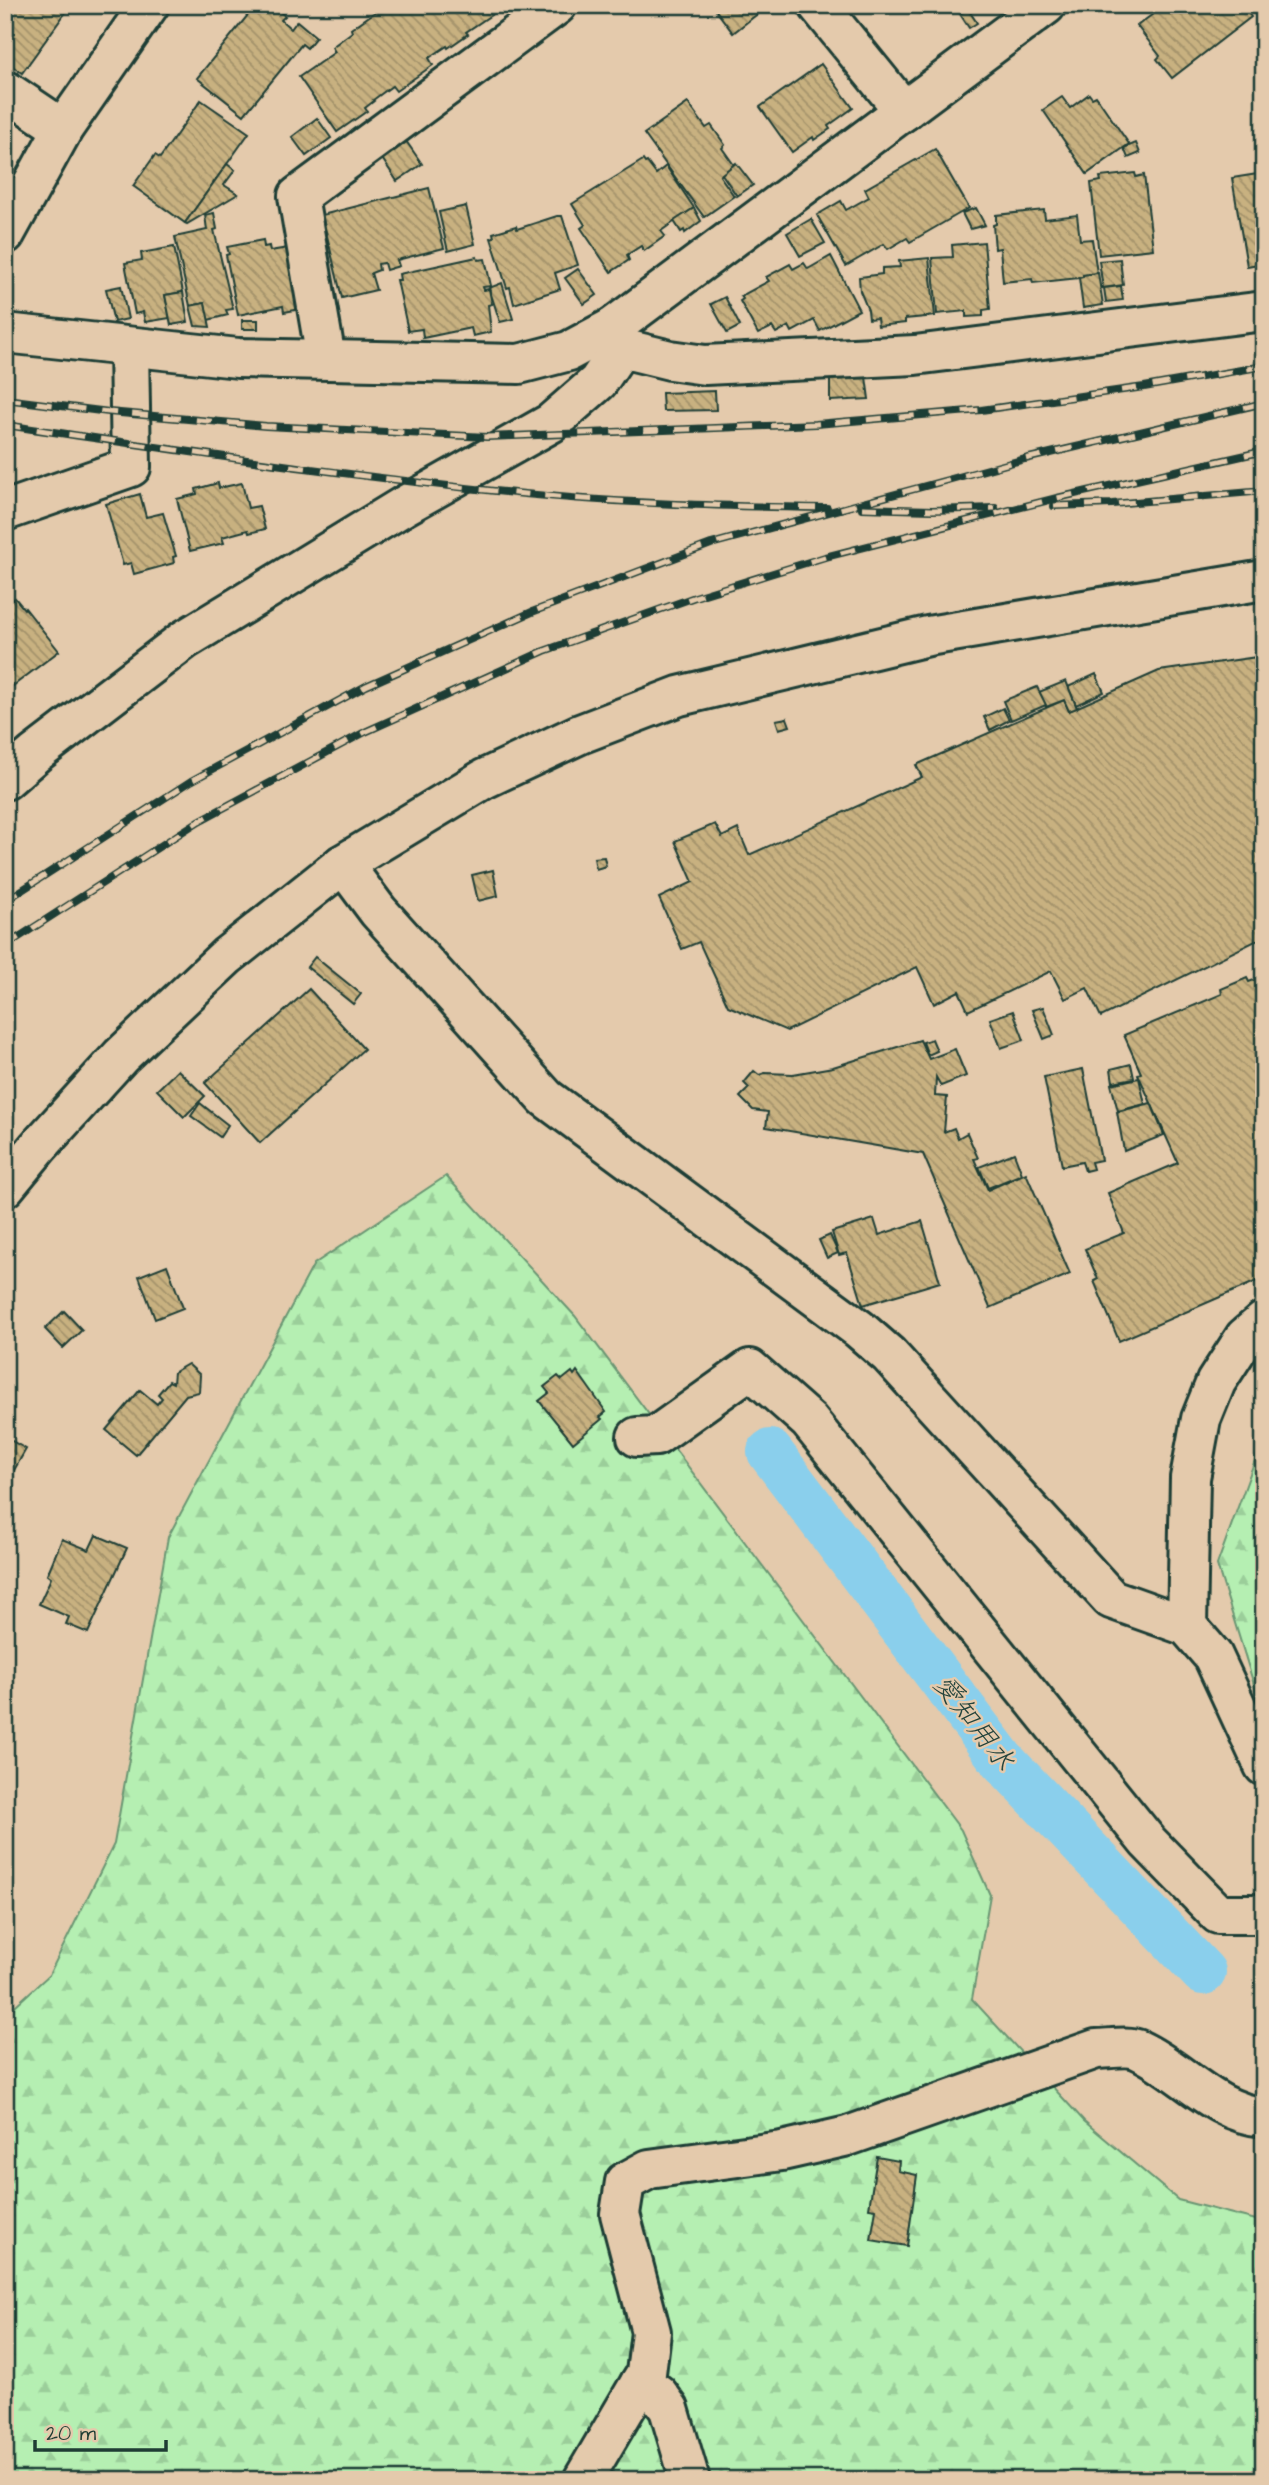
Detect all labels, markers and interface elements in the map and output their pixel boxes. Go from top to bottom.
water label: 愛知用水 [924,1667,1024,1779]
scale bar [35,2408,166,2452]
text: 20 m [46,2419,97,2448]

